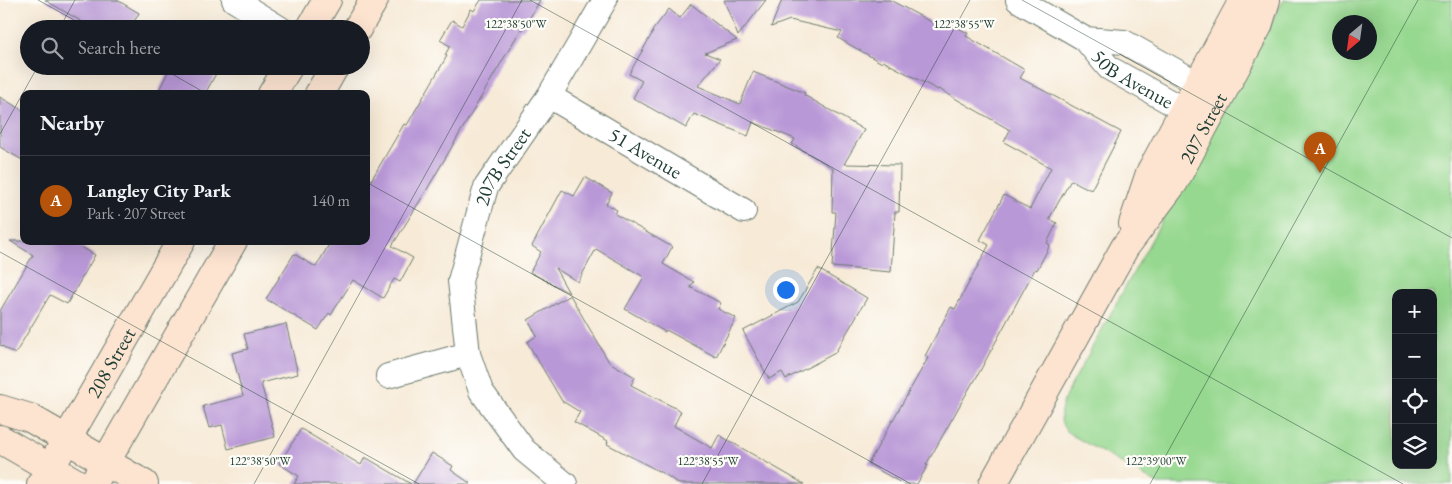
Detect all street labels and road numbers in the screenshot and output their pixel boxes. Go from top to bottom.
street label: 50B Avenue [1086,44,1178,115]
street label: 207 Street [1173,87,1233,168]
street label: 51 Avenue [604,121,687,185]
street label: 207B Street [468,122,537,209]
street label: 208 Street [80,322,142,402]

